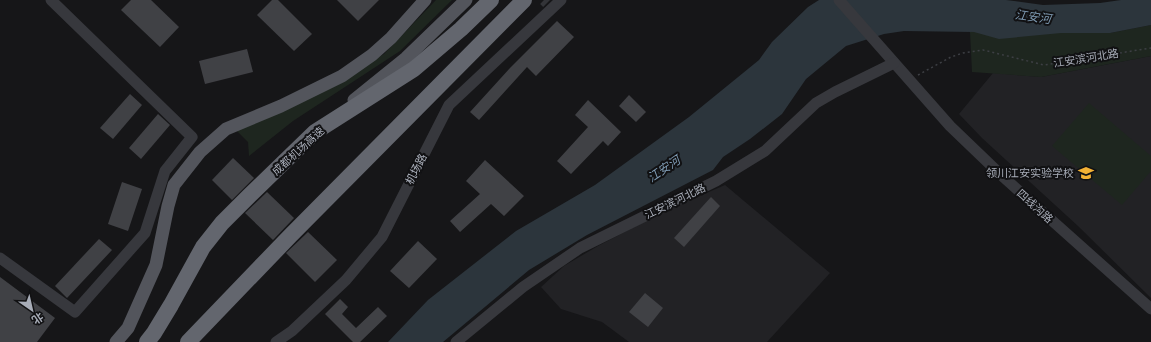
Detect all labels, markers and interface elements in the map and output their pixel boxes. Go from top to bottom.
water label: 江安河 [1014,8,1054,27]
street label: 江安滨河北路 [1052,47,1120,70]
street label: 成都机场高速 [269,124,327,178]
street label: 机场路 [403,152,430,187]
water label: 江安河 [645,152,684,185]
school or university icon: 领川江安实验学校 [1077,164,1095,182]
place label: 领川江安实验学校 [986,167,1074,180]
street label: 江安滨河北路 [643,181,708,222]
street label: 四线沟路 [1014,187,1055,226]
north arrow [12,290,52,330]
text: 北 [29,309,46,326]

